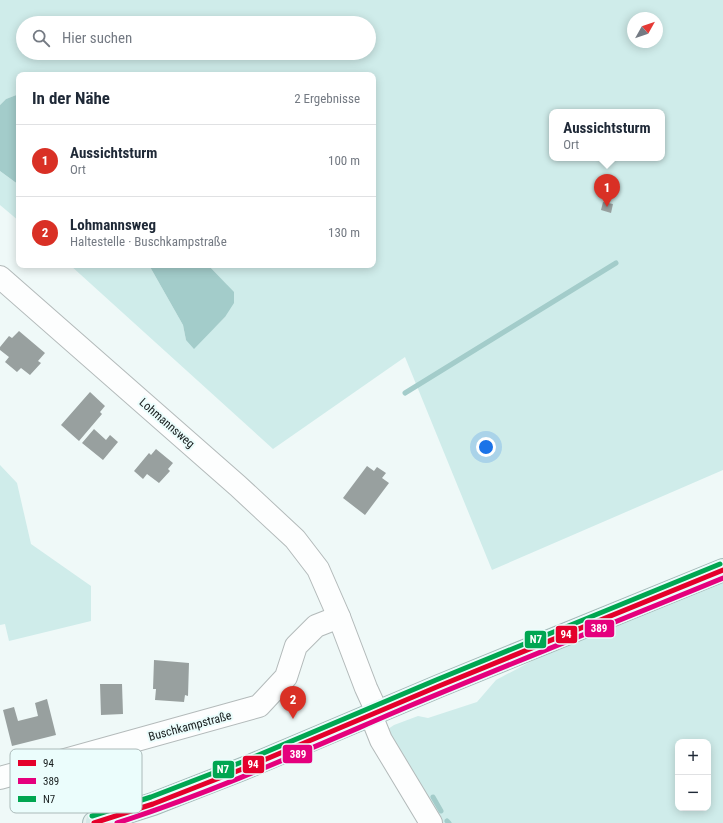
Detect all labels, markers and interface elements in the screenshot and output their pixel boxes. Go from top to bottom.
north arrow [627,12,663,48]
search box [16,16,376,60]
icon: search [30,27,52,49]
text: Hier suchen [62,29,132,47]
text: In der Nähe [32,88,110,108]
text: 2 Ergebnisse [294,91,360,106]
popup [549,109,665,161]
text: Aussichtsturm [563,119,651,137]
text: Ort [563,137,579,152]
text: Aussichtsturm [70,144,157,162]
text: 1 [42,153,48,168]
text: 100 m [328,153,360,168]
text: Ort [70,162,86,177]
pin: 1 [594,174,620,207]
text: Lohmannsweg [70,216,156,234]
text: 2 [42,225,48,240]
text: 130 m [328,225,360,240]
text: Haltestelle · Buschkampstraße [70,234,227,249]
street label: Lohmannsweg [136,395,198,451]
your location [476,437,496,457]
line badge: 389 [584,619,615,638]
text: 389 [591,622,607,635]
line badge: 94 [555,625,578,644]
text: 94 [560,628,572,641]
line badge: N7 [524,630,547,649]
text: N7 [530,633,543,646]
pin: 2 [280,686,306,719]
street label: Buschkampstraße [147,708,233,744]
map controls [675,739,711,811]
button: + [675,739,711,775]
line badge: 389 [282,744,313,764]
text: 389 [290,748,306,761]
legend [10,749,142,813]
line badge: 94 [242,755,265,774]
text: 94 [43,757,54,770]
text: 94 [247,758,259,771]
line badge: N7 [212,760,235,779]
text: N7 [217,763,230,776]
text: 389 [43,775,59,788]
button: − [675,775,711,811]
text: N7 [43,793,55,806]

